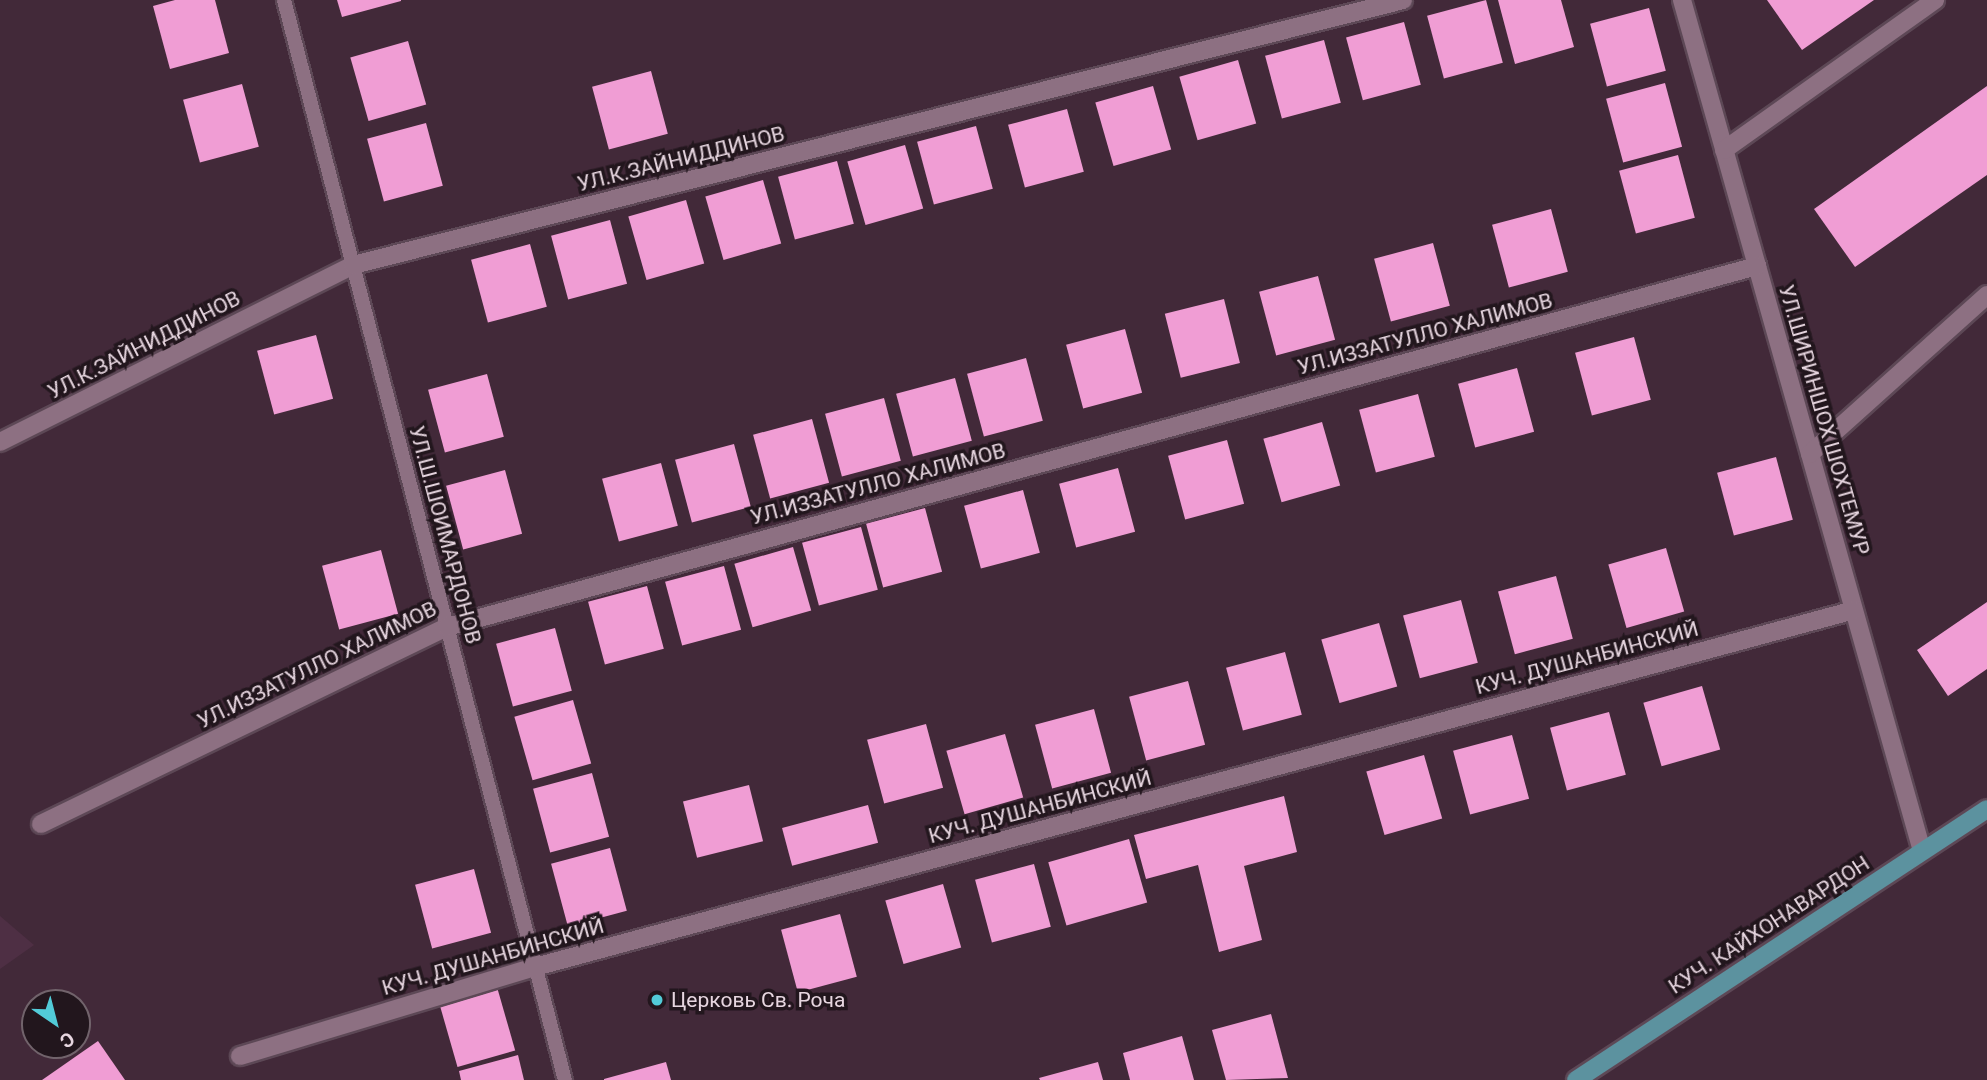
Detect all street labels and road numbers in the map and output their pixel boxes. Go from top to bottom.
street label: УЛ.К.ЗАЙНИДДИНОВ [575,121,787,197]
street label: УЛ.ШИРИНШОХ ШОХТЕМУР [1773,282,1875,558]
street label: УЛ.К.ЗАЙНИДДИНОВ [44,285,244,405]
street label: УЛ.ИЗЗАТУЛЛО ХАЛИМОВ [1295,288,1555,380]
street label: УЛ.Ш.ШОИМАРДОНОВ [404,423,486,647]
street label: УЛ.ИЗЗАТУЛЛО ХАЛИМОВ [748,438,1008,530]
street label: УЛ.ИЗЗАТУЛЛО ХАЛИМОВ [193,596,441,734]
street label: КУЧ. ДУШАНБИНСКИЙ [1473,616,1701,700]
street label: КУЧ. ДУШАНБИНСКИЙ [926,765,1154,849]
street label: КУЧ. КАЙХОНАВАРДОН [1664,851,1874,999]
street label: КУЧ. ДУШАНБИНСКИЙ [379,913,607,1001]

